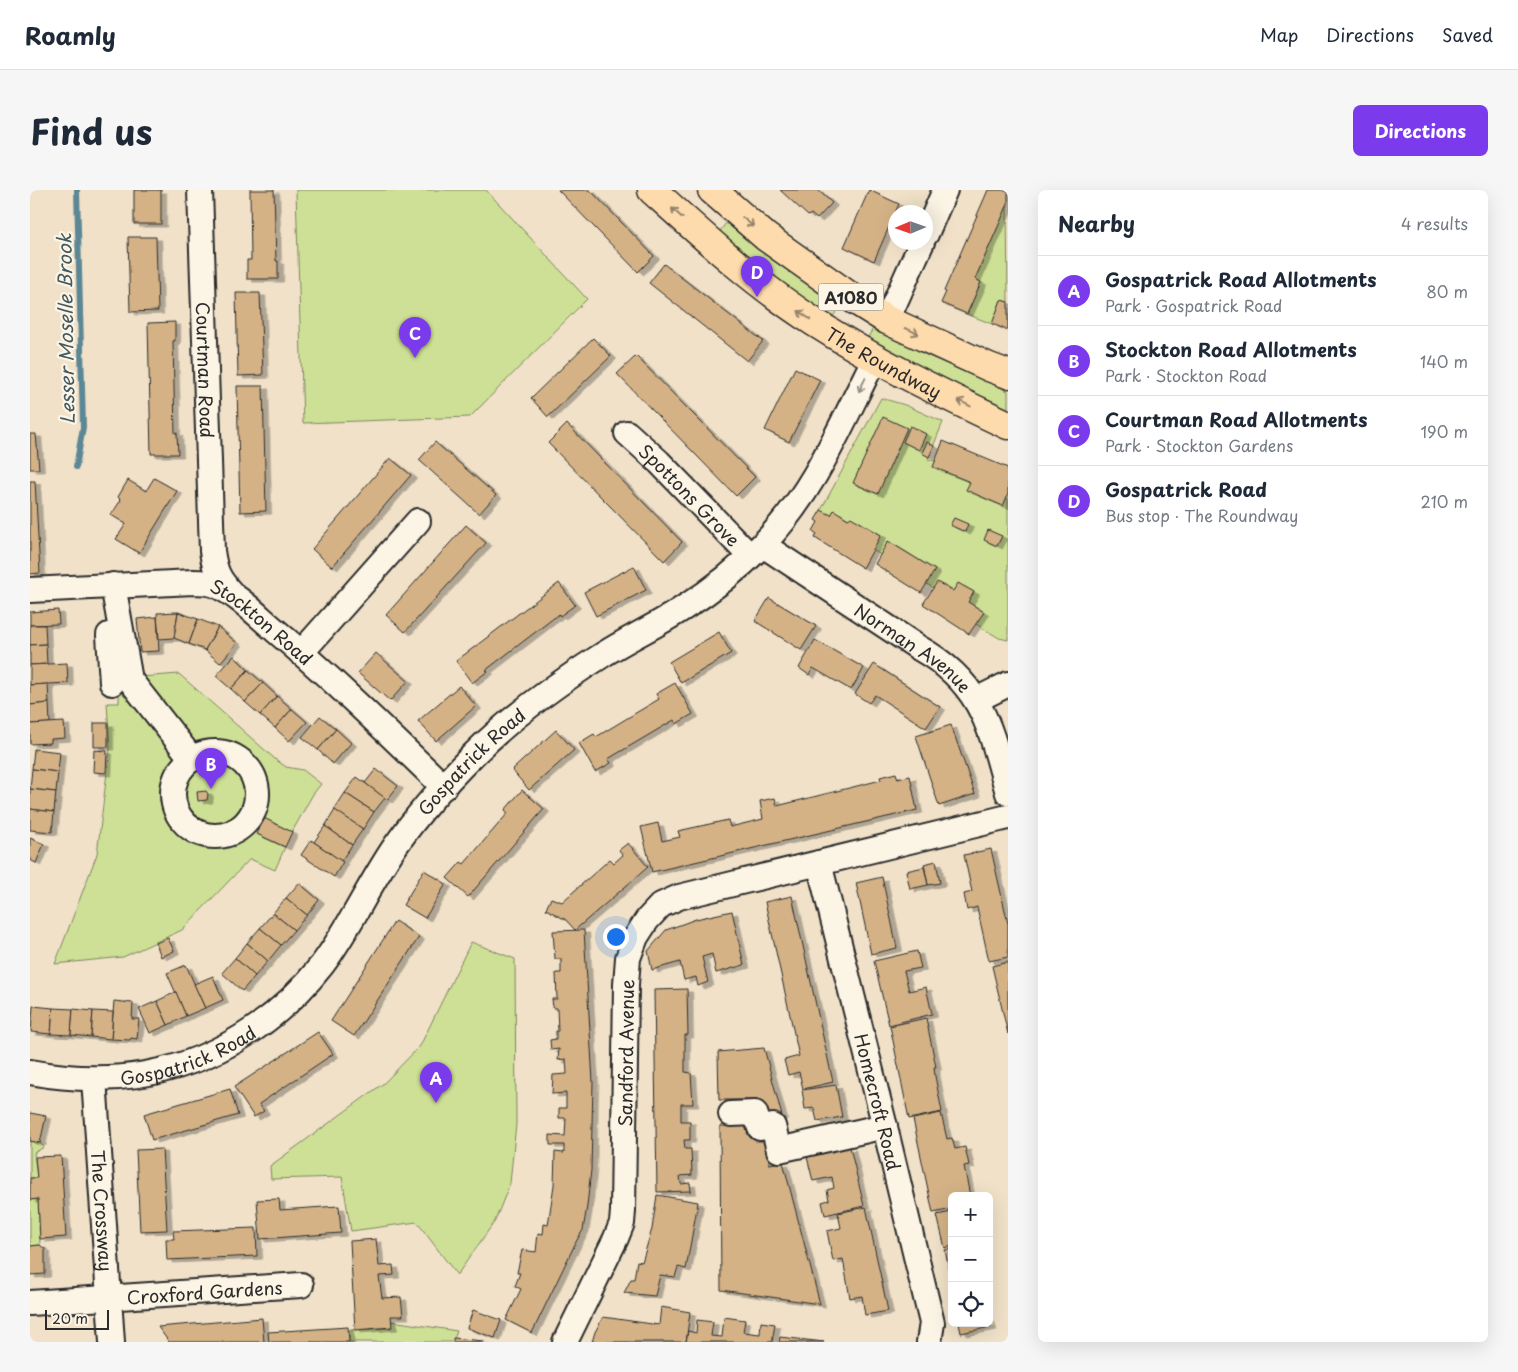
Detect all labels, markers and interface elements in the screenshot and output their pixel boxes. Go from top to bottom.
text: Roamly [25,17,116,53]
text: Map [1260,21,1298,48]
text: Directions [1326,21,1414,48]
text: Saved [1442,21,1493,48]
text: Find us [30,104,152,157]
button: Directions [1353,105,1488,156]
north arrow [888,205,933,250]
one-way arrow [671,207,684,219]
text: Nearby [1058,207,1135,239]
text: 4 results [1401,211,1468,235]
one-way arrow [742,216,755,228]
water label: Lesser Moselle Brook [49,232,81,425]
pin: D [741,256,773,297]
text: Gospatrick Road Allotments [1105,265,1377,293]
text: A [1068,279,1080,303]
text: 80 m [1426,279,1468,303]
road number: A1080 [818,284,884,310]
text: Park · Gospatrick Road [1105,293,1282,317]
street label: Courtman Road [190,301,222,439]
one-way arrow [797,310,811,320]
pin: C [399,317,431,358]
street label: The Roundway [821,319,947,405]
one-way arrow [904,327,919,337]
text: Stockton Road Allotments [1105,335,1357,363]
text: B [1069,349,1079,373]
text: 140 m [1420,349,1468,373]
text: Park · Stockton Road [1105,363,1267,387]
one-way arrow [856,377,866,392]
one-way arrow [957,398,972,408]
text: Courtman Road Allotments [1105,405,1367,433]
text: C [1068,419,1080,443]
text: 190 m [1420,419,1468,443]
text: Park · Stockton Gardens [1105,433,1293,457]
street label: Spottons Grove [633,437,747,552]
text: Gospatrick Road [1105,475,1267,503]
text: D [1068,489,1080,513]
text: 210 m [1420,489,1468,513]
text: Bus stop · The Roundway [1105,503,1298,527]
street label: Stockton Road [206,571,319,671]
street label: Norman Avenue [849,596,979,698]
street label: Gospatrick Road [411,701,531,821]
pin: B [195,748,227,789]
your location [603,924,629,950]
street label: Sandford Avenue [611,979,640,1127]
street label: Gospatrick Road [119,1018,261,1091]
street label: Homecroft Road [849,1030,908,1173]
pin: A [420,1062,452,1103]
street label: The Crossway [85,1149,121,1272]
map controls [948,1192,993,1327]
button: + [948,1192,993,1237]
button: − [948,1237,993,1282]
street label: Croxford Gardens [126,1273,283,1310]
button: locate [948,1282,993,1327]
scale bar [45,1307,109,1330]
text: 20 m [52,1308,88,1329]

